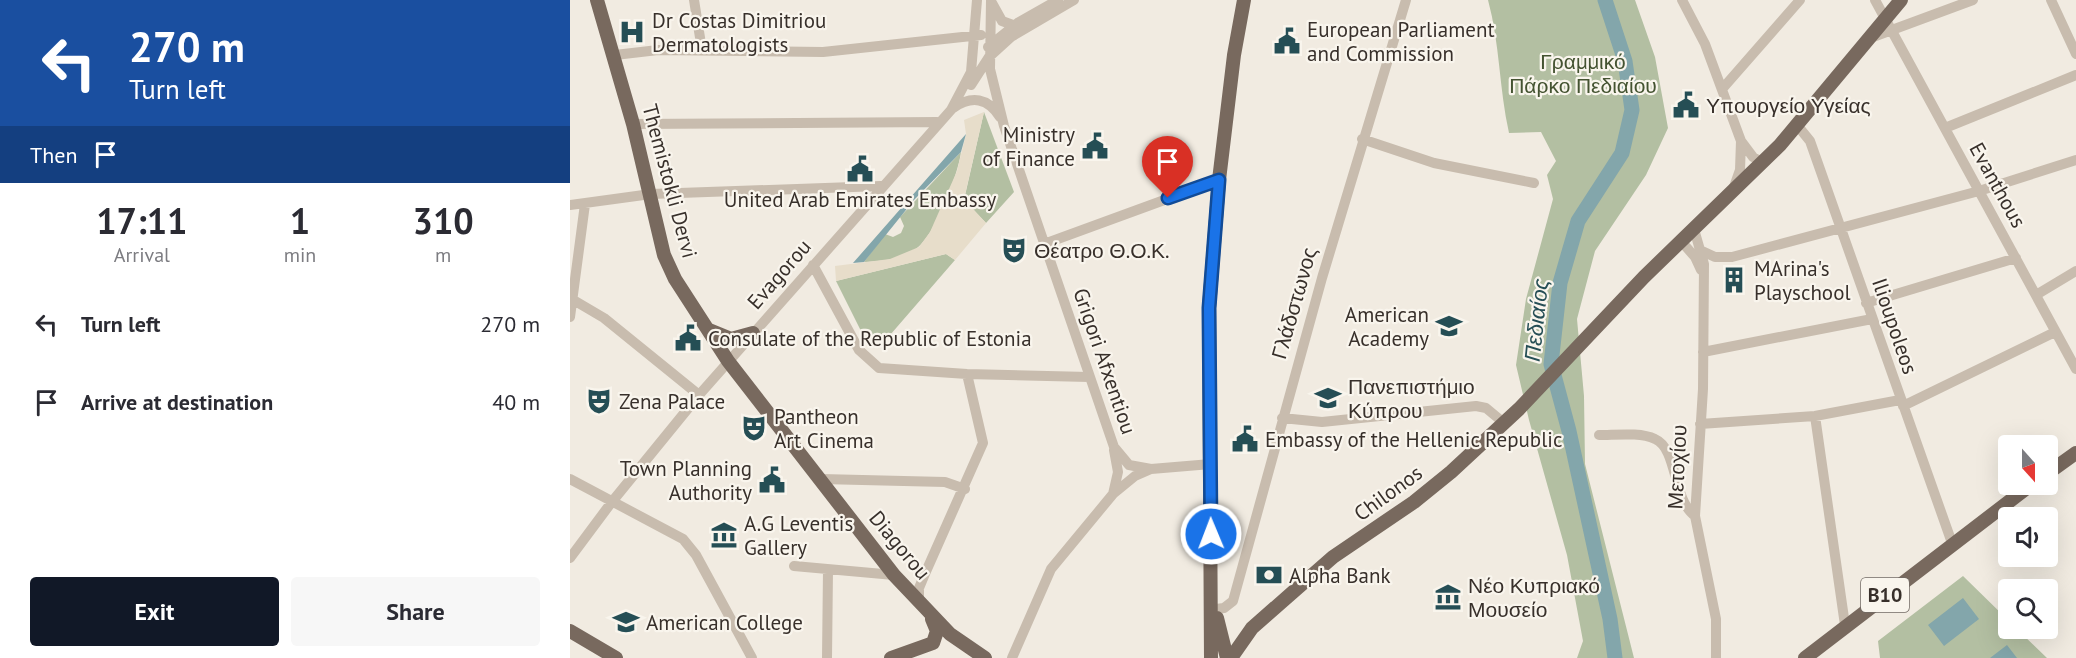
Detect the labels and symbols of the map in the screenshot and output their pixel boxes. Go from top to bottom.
place label: Dr Costas Dimitriou Dermatologists [652,7,826,58]
place label: European Parliament and Commission [1307,16,1495,67]
hospital icon: Dr Costas Dimitriou Dermatologists [617,17,647,47]
public building icon: European Parliament and Commission [1272,26,1302,56]
park label: Γραμμικό Πάρκο Πεδιαίου [1509,48,1657,99]
public building icon: Υπουργείο Υγείας [1671,90,1701,120]
place label: Υπουργείο Υγείας [1706,92,1871,119]
street label: Themistokli Dervi [636,101,704,261]
place label: Ministry of Finance [982,121,1075,172]
public building icon: Ministry of Finance [1080,131,1110,161]
pin [1142,136,1193,198]
street label: Evanthous [1964,138,2032,232]
public building icon: United Arab Emirates Embassy [845,154,875,184]
place label: United Arab Emirates Embassy [724,186,996,213]
street label: Evagorou [741,233,817,315]
theatre icon: Θέατρο Θ.Ο.Κ. [999,235,1029,265]
place label: Θέατρο Θ.Ο.Κ. [1034,237,1170,264]
street label: Γλάδστωνος [1265,244,1323,362]
place label: MArina's Playschool [1754,255,1851,306]
building icon: MArina's Playschool [1719,265,1749,295]
street label: Ilioupoleos [1866,274,1924,378]
water label: Πεδιαίος [1518,277,1554,363]
street label: Grigori Afxentiou [1067,284,1143,438]
place label: American Academy [1345,301,1429,352]
school or university icon: American Academy [1434,311,1464,341]
public building icon: Consulate of the Republic of Estonia [673,323,703,353]
place label: Consulate of the Republic of Estonia [708,325,1032,352]
place label: Πανεπιστήμιο Κύπρου [1348,373,1475,424]
school or university icon: Πανεπιστήμιο Κύπρου [1313,383,1343,413]
theatre icon: Zena Palace [584,386,614,416]
place label: Zena Palace [619,388,725,415]
place label: Pantheon Art Cinema [774,403,874,454]
theatre icon: Pantheon Art Cinema [739,413,769,443]
public building icon: Embassy of the Hellenic Republic [1230,424,1260,454]
street label: Μετοχίου [1661,424,1693,510]
place label: Embassy of the Hellenic Republic [1265,426,1562,453]
north arrow [1998,435,2058,495]
place label: Town Planning Authority [620,455,752,506]
street label: Chilonos [1348,459,1428,527]
public building icon: Town Planning Authority [757,465,787,495]
position arrow [1179,502,1243,566]
street label: Diagorou [863,505,937,585]
place label: A.G Leventis Gallery [744,510,853,561]
museum icon: A.G Leventis Gallery [709,520,739,550]
bank icon: Alpha Bank [1254,560,1284,590]
place label: Alpha Bank [1289,562,1391,589]
place label: Νέο Κυπριακό Μουσείο [1468,572,1600,623]
road number: B10 [1861,578,1909,612]
museum icon: Νέο Κυπριακό Μουσείο [1433,582,1463,612]
school or university icon: American College [611,607,641,637]
place label: American College [646,609,803,636]

